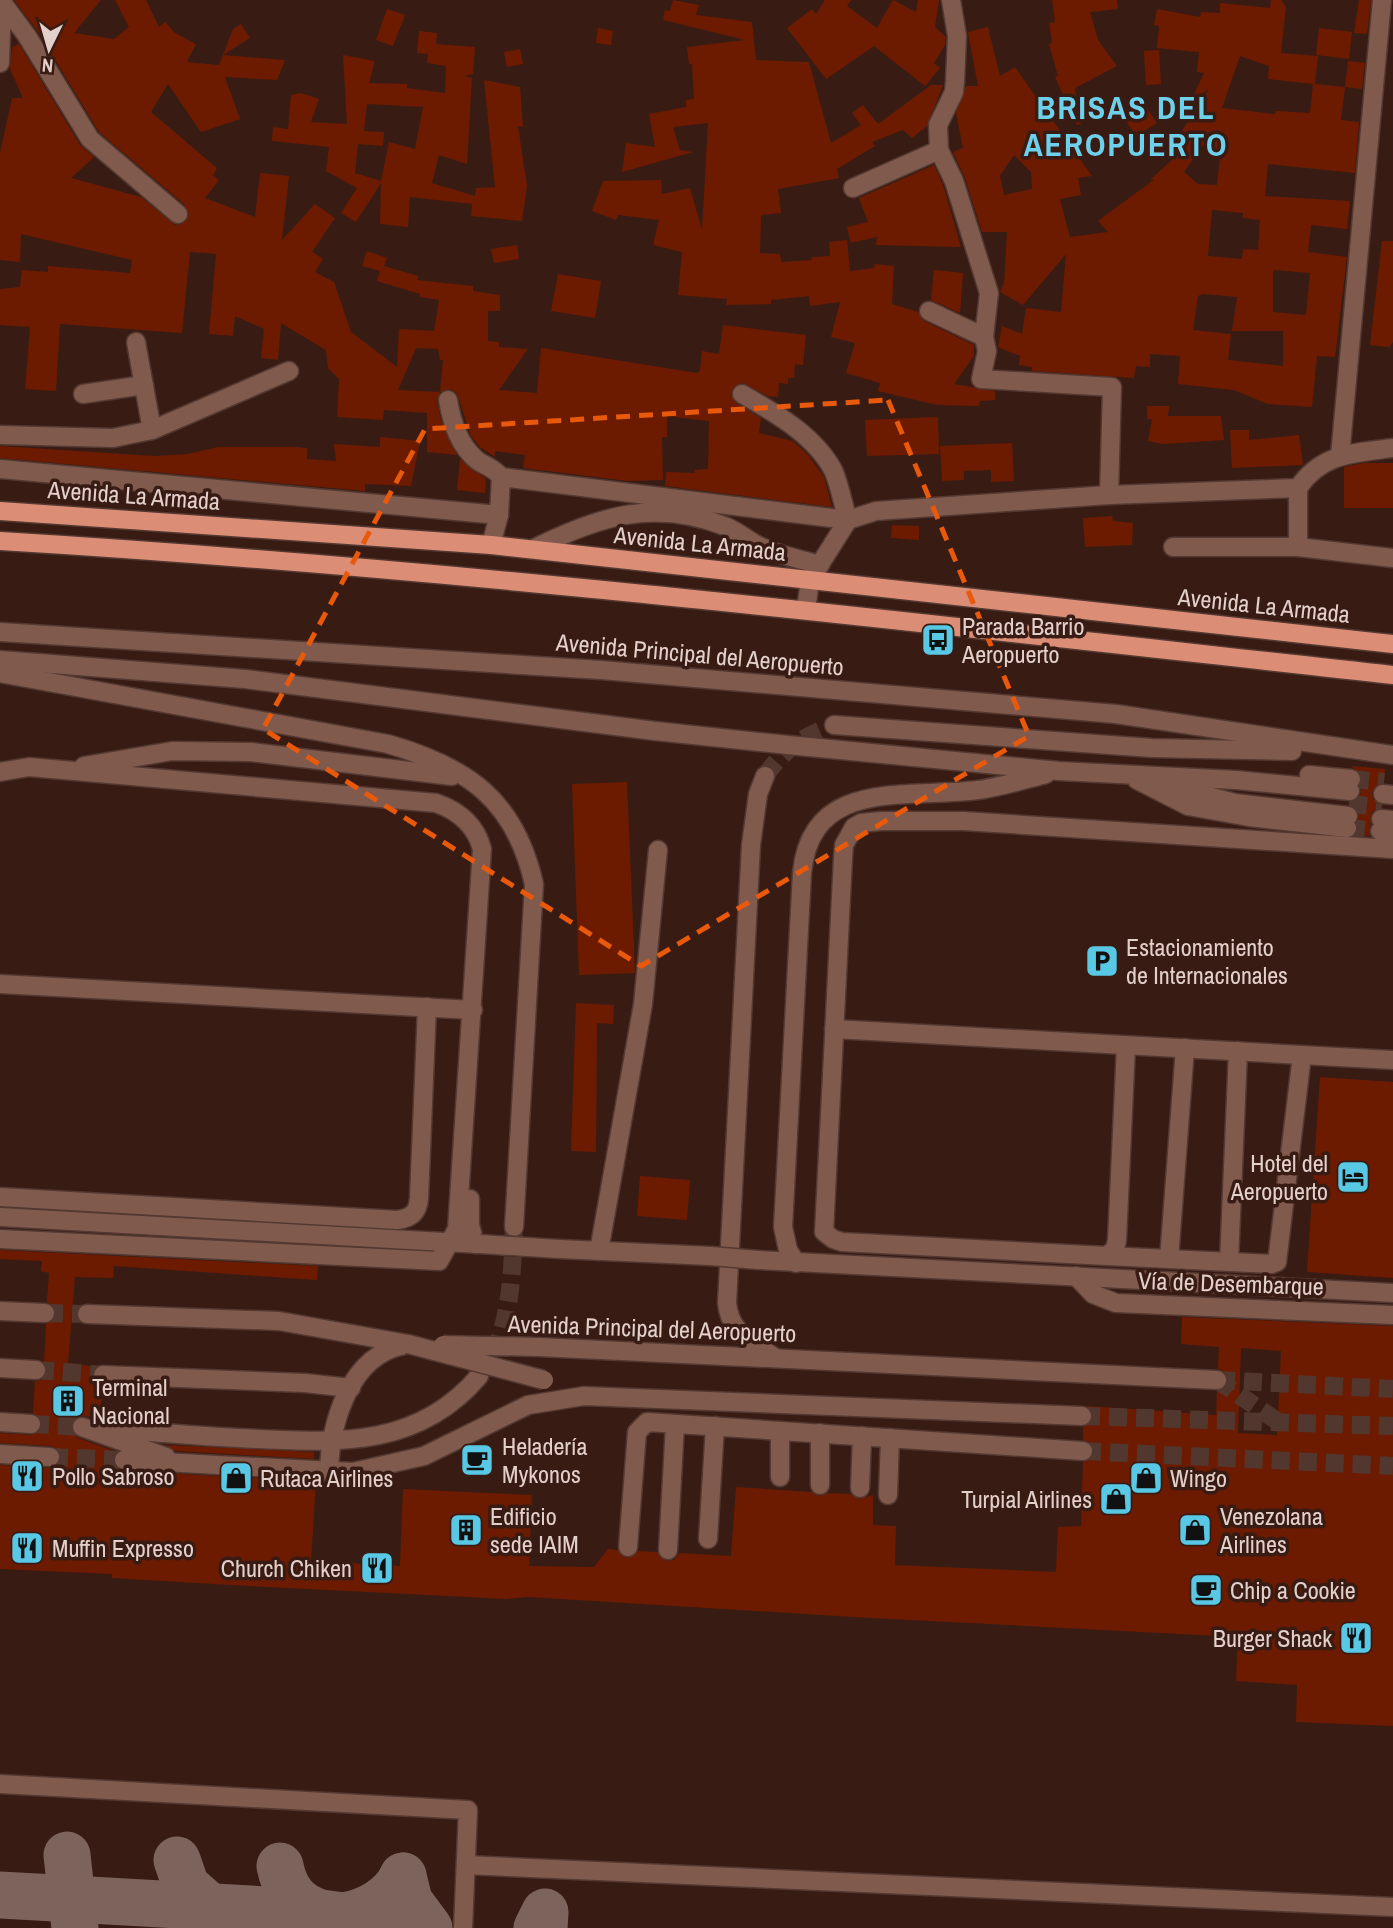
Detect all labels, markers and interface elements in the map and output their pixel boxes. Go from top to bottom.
north arrow [14,14,84,84]
text: N [41,52,54,79]
district label: BRISAS DEL AEROPUERTO [1024,86,1228,166]
street label: Avenida La Armada [46,473,221,517]
street label: Avenida La Armada [612,518,788,568]
street label: Avenida La Armada [1176,580,1352,630]
place label: Parada Barrio Aeropuerto [961,610,1085,670]
bus stop icon: Parada Barrio Aeropuerto [919,621,957,659]
street label: Avenida Principal del Aeropuerto [554,625,845,683]
place label: Estacionamiento de Internacionales [1126,931,1288,991]
parking icon: Estacionamiento de Internacionales [1083,942,1121,980]
place label: Hotel del Aeropuerto [1230,1147,1328,1207]
hotel icon: Hotel del Aeropuerto [1334,1158,1372,1196]
street label: Vía de Desembarque [1138,1264,1324,1302]
street label: Avenida Principal del Aeropuerto [506,1307,797,1349]
place label: Terminal Nacional [92,1371,170,1431]
building icon: Terminal Nacional [49,1382,87,1420]
place label: Heladería Mykonos [502,1430,587,1490]
cafe icon: Heladería Mykonos [458,1441,496,1479]
restaurant icon: Pollo Sabroso [8,1457,46,1495]
shop icon: Rutaca Airlines [217,1459,255,1497]
shop icon: Wingo [1127,1459,1165,1497]
place label: Pollo Sabroso [52,1460,175,1492]
place label: Rutaca Airlines [260,1462,393,1494]
place label: Wingo [1170,1462,1227,1494]
shop icon: Turpial Airlines [1097,1480,1135,1518]
place label: Turpial Airlines [961,1483,1092,1515]
place label: Edificio sede IAIM [490,1500,579,1560]
place label: Venezolana Airlines [1219,1500,1323,1560]
building icon: Edificio sede IAIM [447,1511,485,1549]
shop icon: Venezolana Airlines [1176,1511,1214,1549]
restaurant icon: Muffin Expresso [8,1529,46,1567]
place label: Muffin Expresso [52,1532,194,1564]
restaurant icon: Church Chiken [358,1549,396,1587]
place label: Church Chiken [221,1552,352,1584]
cafe icon: Chip a Cookie [1187,1571,1225,1609]
place label: Chip a Cookie [1230,1574,1356,1606]
restaurant icon: Burger Shack [1337,1619,1375,1657]
place label: Burger Shack [1213,1622,1332,1654]

